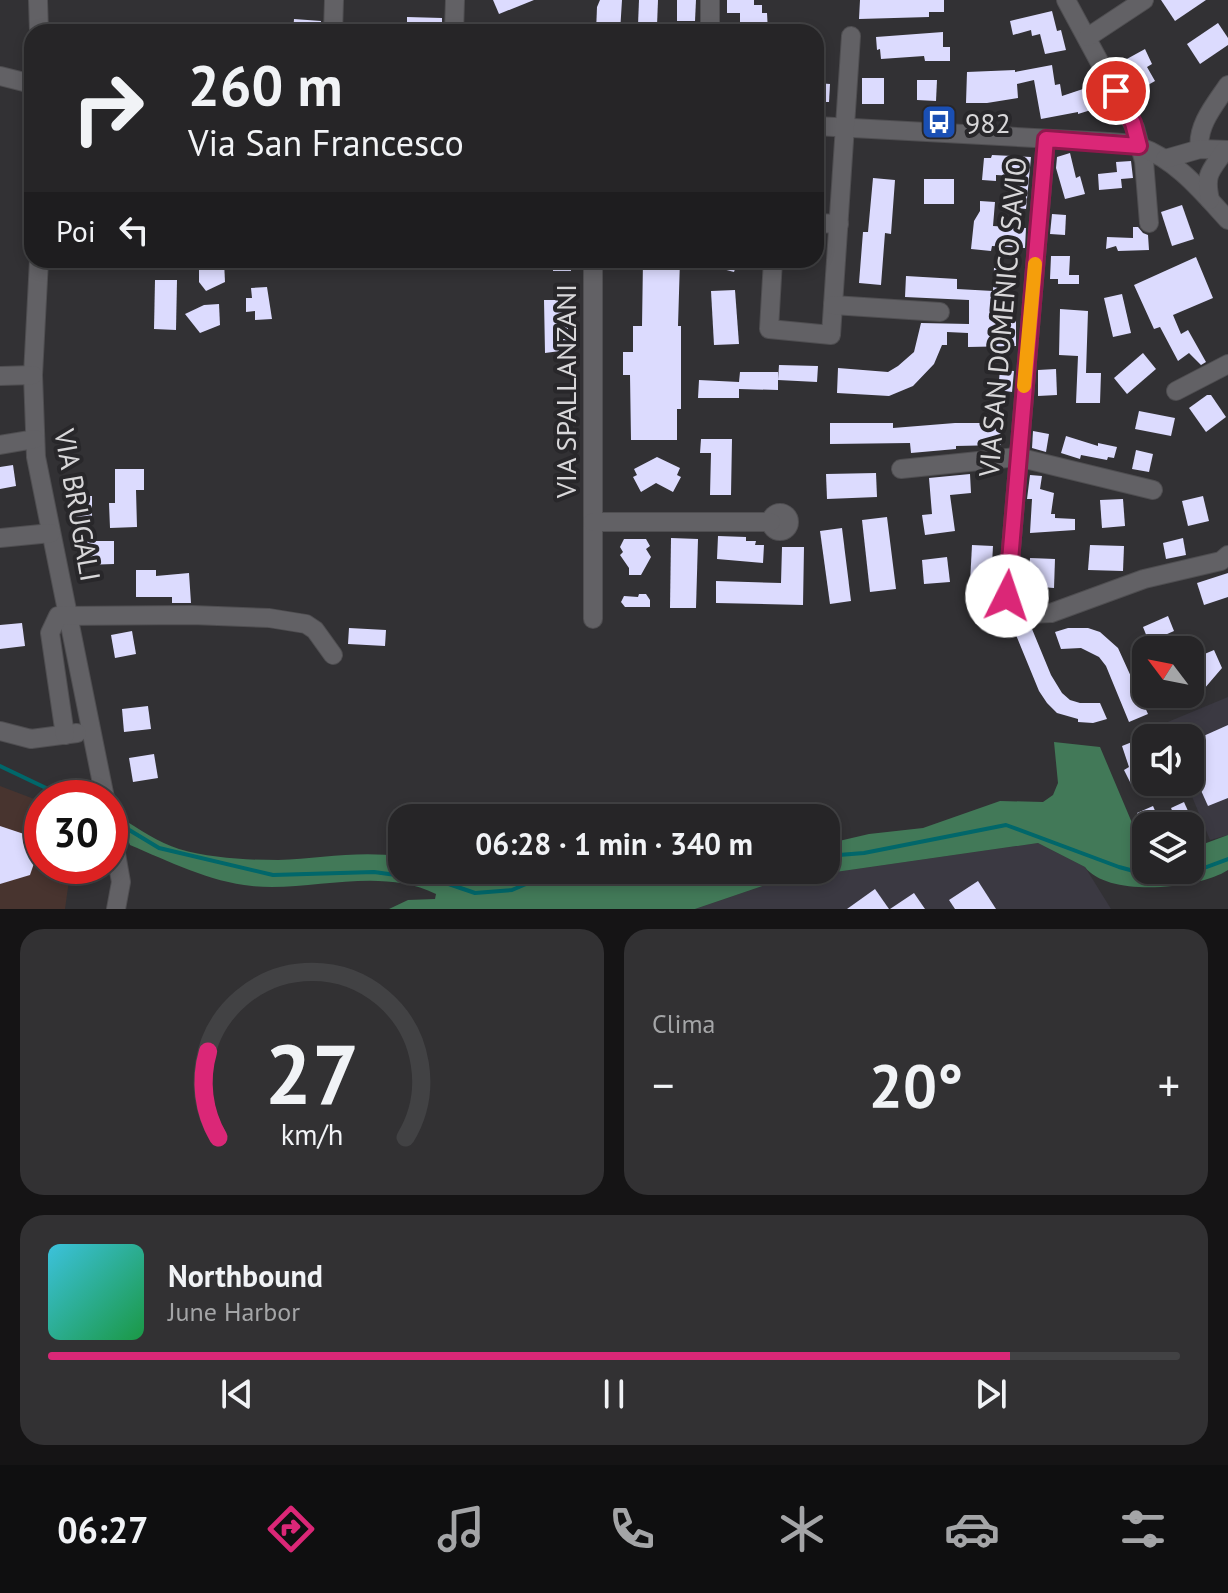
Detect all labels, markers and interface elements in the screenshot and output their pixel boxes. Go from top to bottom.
text: 260 m [188,49,343,121]
icon: right [56,56,160,160]
pin [1082,57,1150,125]
icon: arrive [1094,69,1138,113]
bus stop icon: 982 [920,103,958,141]
place label: 982 [965,104,1011,141]
text: Via San Francesco [188,119,464,166]
street label: VIA SAN DOMENICO SAVIO [969,155,1034,480]
icon: left [112,208,156,252]
text: Poi [56,211,96,250]
street label: VIA SPALLANZANI [547,284,584,499]
street label: VIA BRUGALI [46,425,110,584]
position arrow [965,554,1049,638]
north arrow [1132,636,1204,708]
map controls [1132,636,1204,884]
button: sound [1132,724,1204,796]
speed limit sign: 30 [24,780,128,884]
button: layers [1132,812,1204,884]
text: 06:28 · 1 min · 340 m [475,824,753,863]
text: Clima [652,1007,715,1040]
text: 27 [265,1019,359,1127]
text: 20° [869,1046,963,1124]
text: − [652,1056,674,1113]
text: + [1158,1056,1180,1113]
text: km/h [281,1116,343,1153]
text: Northbound [168,1256,323,1295]
text: June Harbor [168,1295,300,1328]
icon: previous [215,1372,259,1416]
icon: pause [592,1372,636,1416]
icon: next [969,1372,1013,1416]
icon: directions [263,1501,319,1557]
icon: music [433,1501,489,1557]
icon: phone [604,1501,660,1557]
icon: climate [774,1501,830,1557]
icon: car [944,1501,1000,1557]
icon: filters [1115,1501,1171,1557]
text: 06:27 [57,1506,149,1553]

